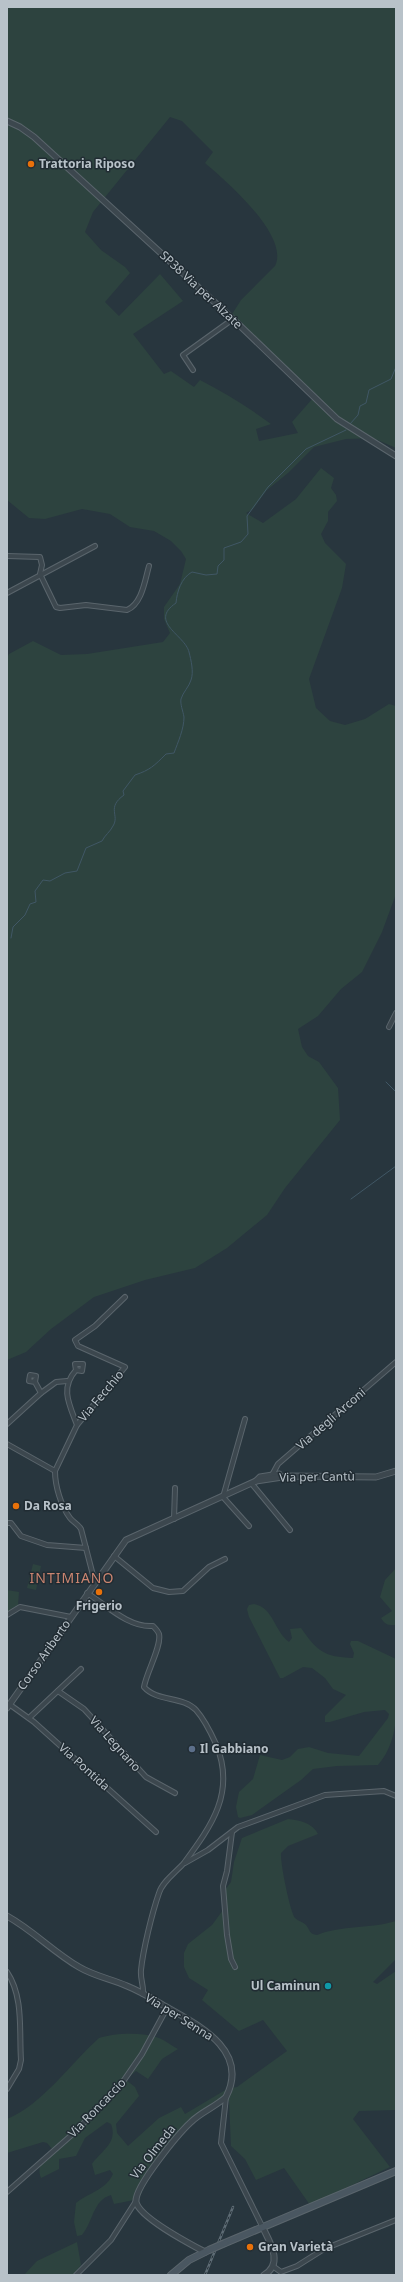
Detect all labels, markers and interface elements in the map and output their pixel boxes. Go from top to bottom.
place label: Trattoria Riposo [39,155,135,172]
marker: Trattoria Riposo [26,159,36,169]
street label: SP38 Via per Alzate [156,247,247,333]
street label: Via Fecchio [74,1366,127,1425]
street label: Via degli Arconi [292,1384,369,1454]
street label: Via per Cantù [279,1467,355,1486]
place label: Da Rosa [24,1497,72,1514]
marker: Da Rosa [11,1501,21,1511]
district label: INTIMIANO [30,1568,114,1587]
marker: Frigerio [94,1587,104,1597]
place label: Frigerio [76,1597,122,1614]
street label: Corso Ariberto [13,1616,74,1693]
street label: Via Legnano [86,1712,145,1775]
street label: Via Pontida [55,1739,114,1794]
place label: Il Gabbiano [200,1740,269,1757]
marker: Il Gabbiano [187,1744,197,1754]
place label: Ul Caminun [251,1977,320,1994]
marker: Ul Caminun [323,1981,333,1991]
street label: Via per Senna [142,1989,217,2044]
street label: Via Roncaccio [64,2074,129,2141]
street label: Via Olmeda [126,2121,179,2182]
place label: Gran Varietà [258,2238,333,2255]
marker: Gran Varietà [245,2242,255,2252]

